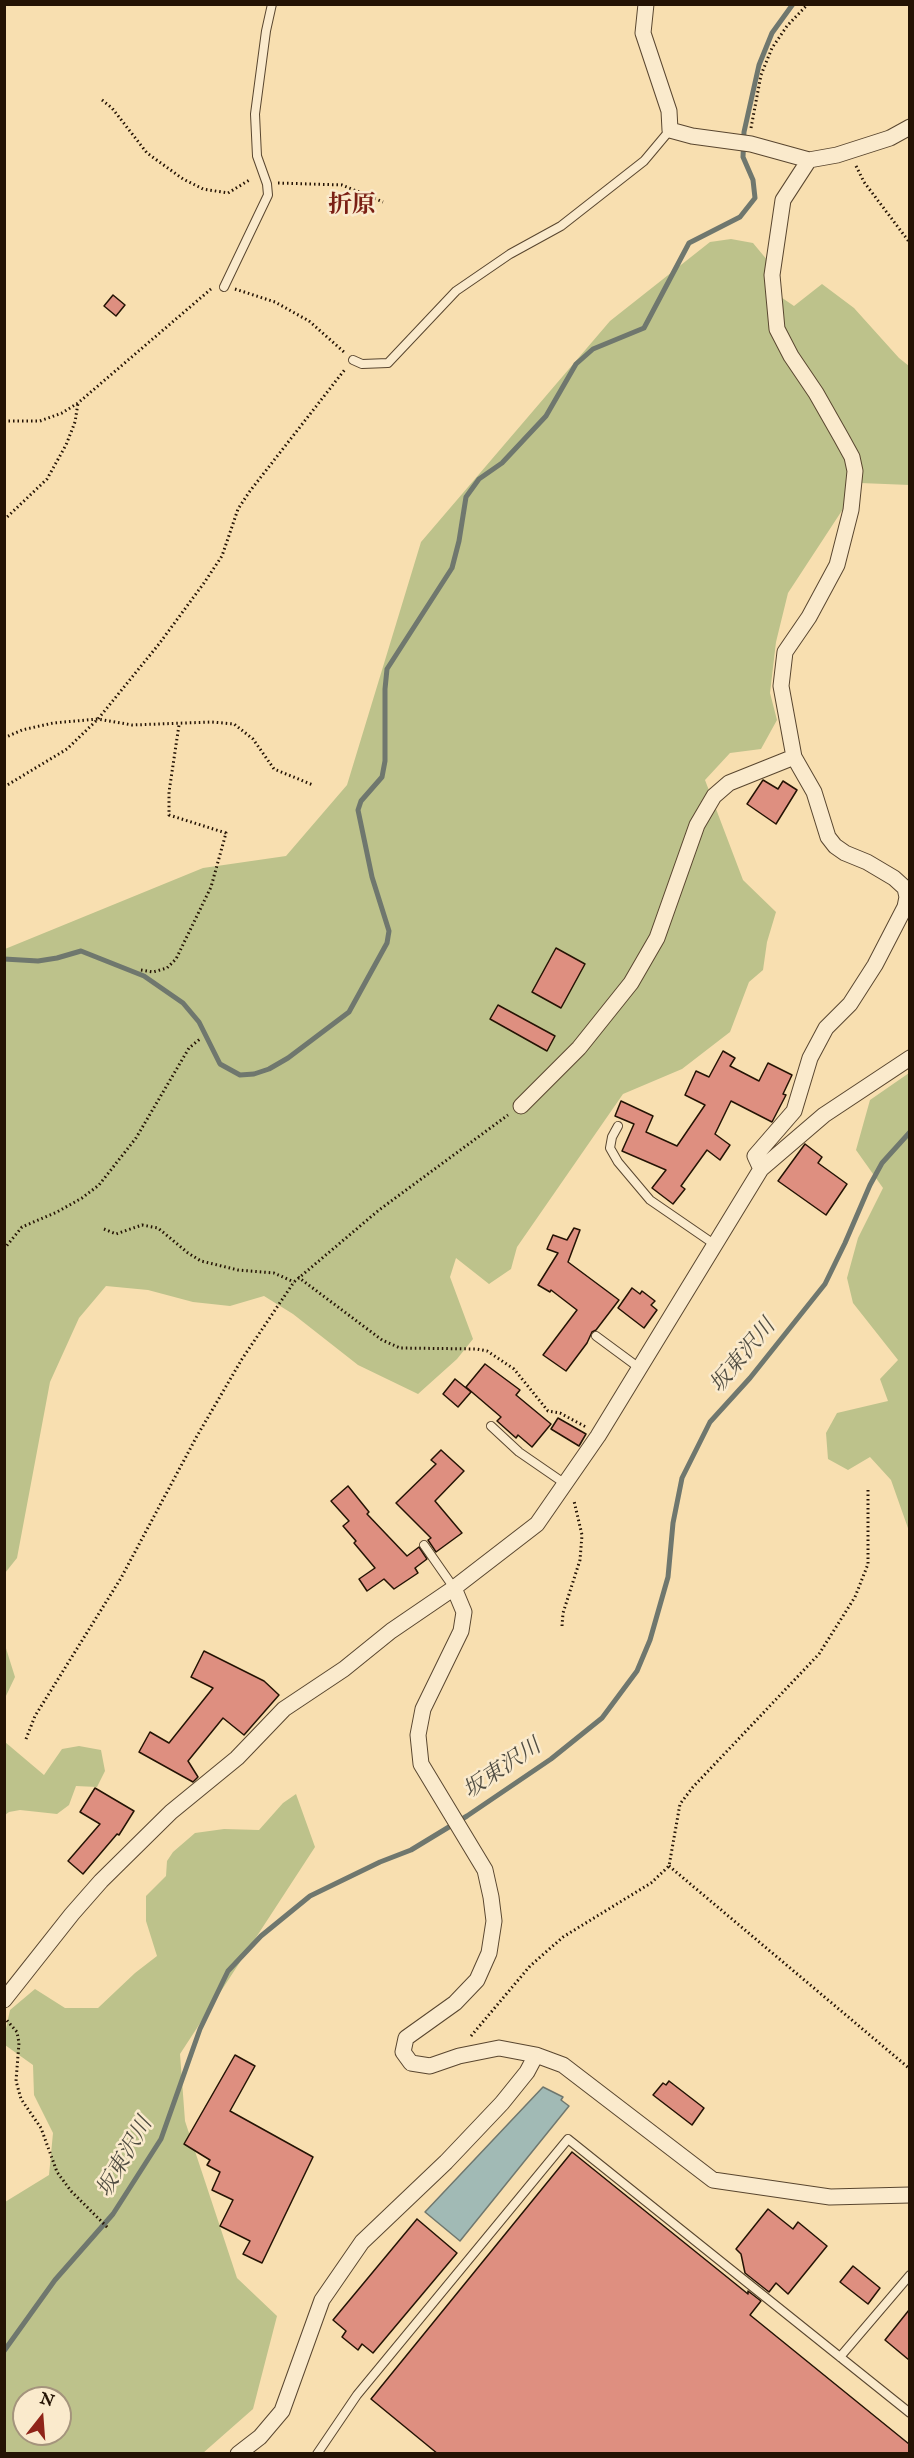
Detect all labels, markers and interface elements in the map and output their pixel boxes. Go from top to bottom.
district label: 折原 [328,193,376,221]
water label: 坂東沢川 [706,1315,782,1399]
water label: 坂東沢川 [459,1734,547,1806]
water label: 坂東沢川 [93,2113,159,2203]
north arrow [12,2386,72,2446]
text: N [37,2389,56,2412]

